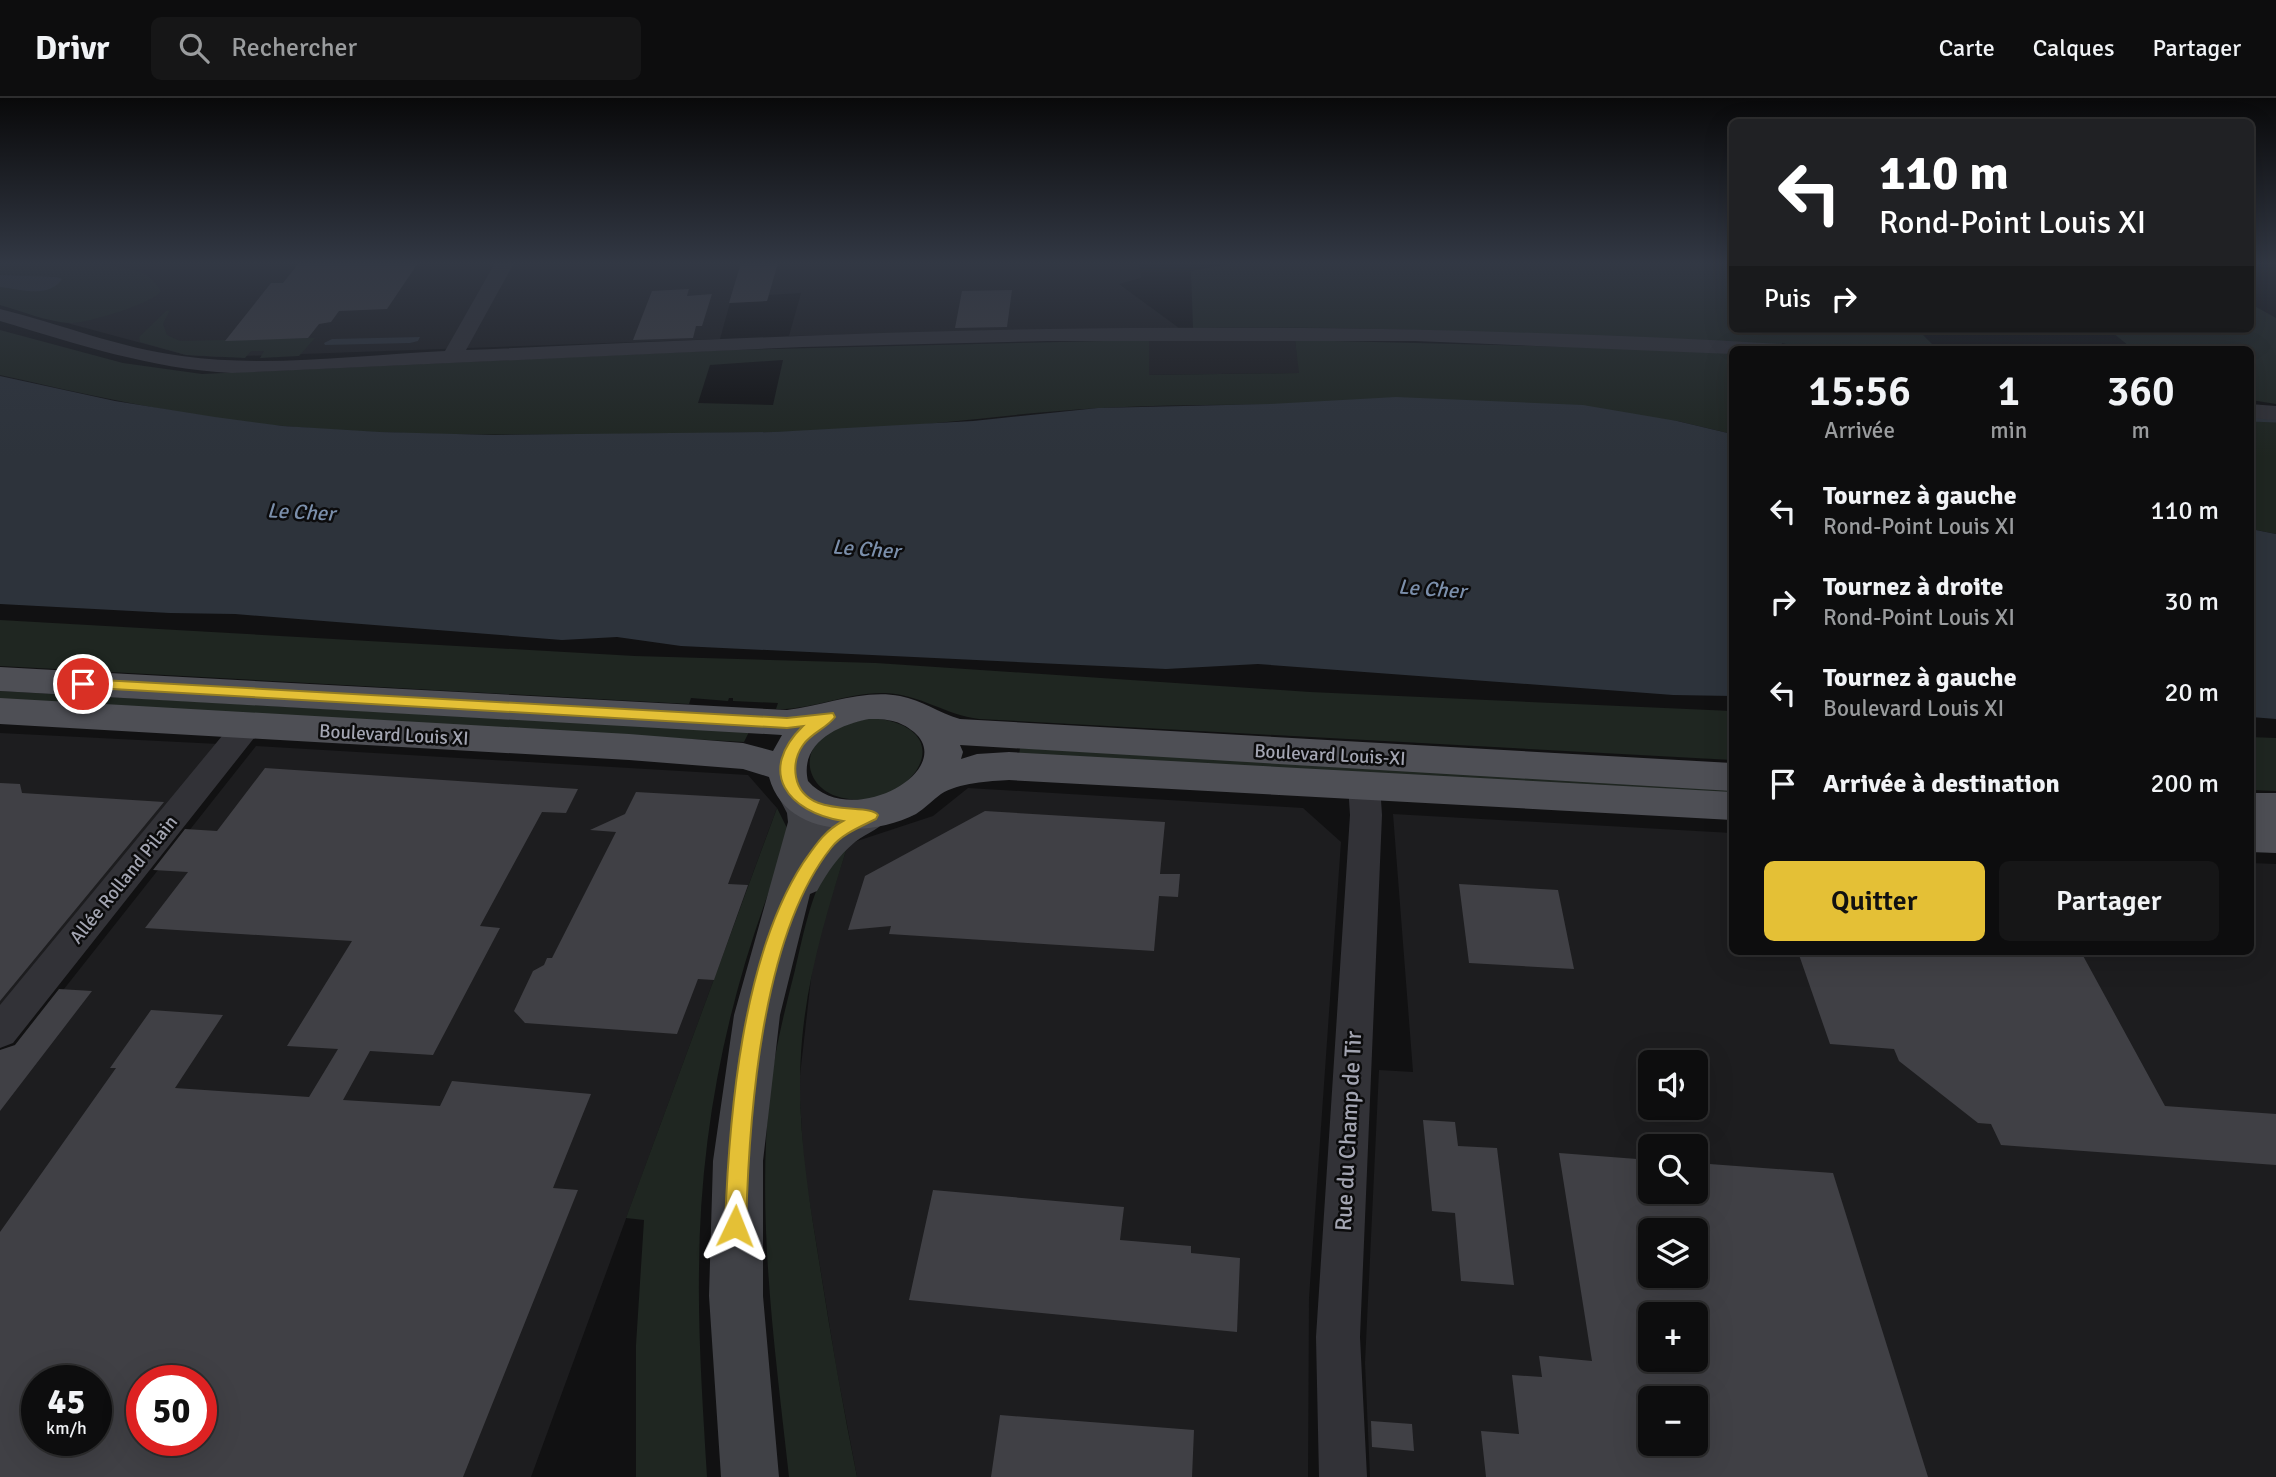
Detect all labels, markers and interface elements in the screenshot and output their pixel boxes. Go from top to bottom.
search box [151,17,641,80]
text: Drivr [35,28,109,69]
icon: search [175,29,213,67]
text: Rechercher [231,32,357,64]
text: Carte [1939,33,1995,63]
text: Calques [2033,33,2114,63]
text: Partager [2152,33,2241,63]
text: 110 m [1879,143,2009,203]
icon: left [1764,147,1855,238]
text: Rond-Point Louis XI [1879,203,2146,242]
icon: right [1825,280,1863,318]
text: Puis [1764,283,1811,315]
text: 15:56 [1808,366,1911,417]
text: 1 [1997,366,2020,417]
text: 360 [2107,366,2175,417]
text: Arrivée [1824,416,1895,445]
text: min [1990,416,2027,445]
text: m [2131,416,2150,445]
text: Tournez à gauche [1823,480,2017,512]
icon: left [1764,492,1802,530]
text: 110 m [2150,495,2219,527]
water label: Le Cher [266,497,339,527]
text: Rond-Point Louis XI [1823,512,2015,541]
water label: Le Cher [831,534,904,565]
text: Tournez à droite [1823,571,2003,603]
water label: Le Cher [1397,574,1470,605]
icon: right [1764,583,1802,621]
text: 30 m [2164,586,2219,618]
text: Rond-Point Louis XI [1823,603,2015,632]
pin [53,654,113,714]
text: Tournez à gauche [1823,662,2017,694]
icon: arrive [64,665,102,703]
icon: left [1764,674,1802,712]
text: 20 m [2164,677,2219,709]
text: Boulevard Louis XI [1823,694,2004,723]
street label: Boulevard Louis XI [319,719,469,751]
street label: Boulevard Louis-XI [1254,739,1406,771]
icon: arrive [1764,765,1802,803]
text: Arrivée à destination [1823,768,2060,800]
text: 200 m [2150,768,2219,800]
street label: Allée Rolland Pilain [65,811,183,949]
button: Quitter [1764,861,1985,941]
button: Partager [1999,861,2219,941]
street label: Rue du Champ de Tir [1329,1030,1368,1232]
map controls [1638,1050,1708,1456]
button: sound [1638,1050,1708,1120]
button: search [1638,1134,1708,1204]
position arrow [698,1189,772,1263]
button: layers [1638,1218,1708,1288]
button: + [1638,1302,1708,1372]
speed limit sign: 50 [126,1365,217,1456]
text: 45 [48,1380,85,1423]
button: − [1638,1386,1708,1456]
text: km/h [46,1417,87,1439]

